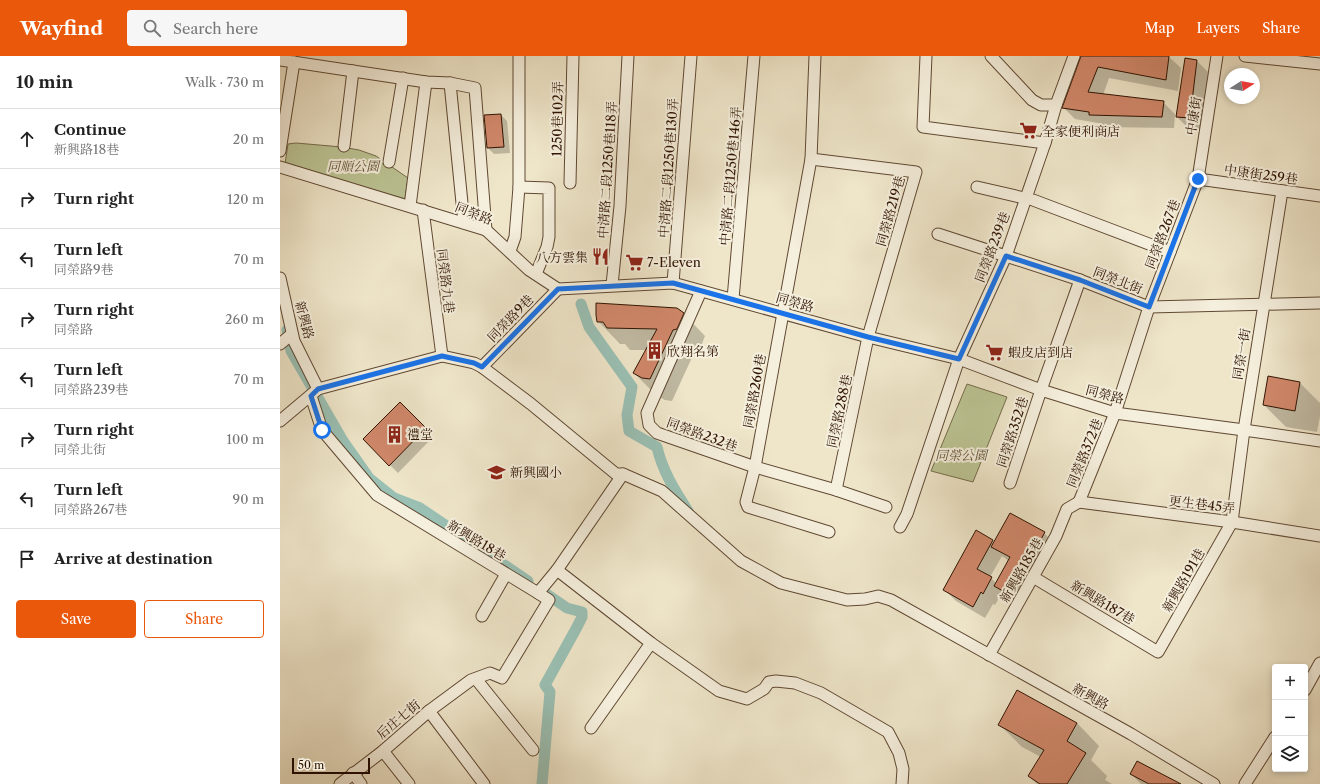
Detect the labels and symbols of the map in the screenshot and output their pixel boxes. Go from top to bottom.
north arrow [1224,68,1260,104]
street label: 1250巷102弄 [548,81,566,157]
street label: 中康街 [1182,95,1204,137]
street label: 中清路二段1250巷130弄 [655,98,681,238]
street label: 中清路二段1250巷118弄 [594,101,620,239]
street label: 中清路二段1250巷146弄 [716,106,744,246]
supermarket icon: 全家便利商店 [1019,121,1039,141]
place label: 全家便利商店 [1042,123,1120,139]
park label: 同順公園 [327,158,381,174]
street label: 中康街259巷 [1223,161,1299,187]
route end [1189,170,1207,188]
street label: 同榮路219巷 [872,174,908,248]
street label: 同榮路267巷 [1141,197,1183,271]
street label: 同榮路 [453,198,495,228]
street label: 同榮路239巷 [971,209,1013,285]
restaurant icon: 八方雲集 [591,247,611,267]
street label: 同榮路九巷 [434,248,458,314]
place label: 八方雲集 [536,249,588,265]
supermarket icon: 7-Eleven [624,252,644,272]
place label: 7-Eleven [647,254,701,270]
street label: 同榮北街 [1091,263,1145,297]
street label: 同榮路 [774,289,816,315]
street label: 同榮路9巷 [484,291,536,345]
street label: 新興路 [292,299,318,341]
street label: 同榮一街 [1229,327,1253,381]
building icon: 欣翔名第 [644,341,664,361]
supermarket icon: 蝦皮店到店 [985,342,1005,362]
place label: 欣翔名第 [667,343,719,359]
place label: 蝦皮店到店 [1008,344,1073,360]
street label: 同榮路260巷 [740,353,768,429]
street label: 同榮路288巷 [823,373,855,449]
street label: 同榮路 [1084,381,1126,407]
street label: 同榮路352巷 [993,394,1031,470]
street label: 同榮路232巷 [664,414,740,454]
street label: 同榮路372巷 [1063,416,1105,490]
route start [313,421,331,439]
building icon: 禮堂 [384,424,404,444]
place label: 禮堂 [407,426,433,442]
park label: 同榮公園 [935,447,989,463]
school or university icon: 新興國小 [487,462,507,482]
place label: 新興國小 [510,464,562,480]
street label: 更生巷45弄 [1168,492,1236,516]
street label: 新興路18巷 [445,516,509,564]
street label: 新興路185巷 [996,535,1046,605]
street label: 新興路191巷 [1158,545,1208,615]
street label: 新興路187巷 [1068,577,1138,627]
street label: 新興路 [1070,680,1112,712]
street label: 后庄七街 [373,696,423,742]
scale bar [292,756,370,775]

